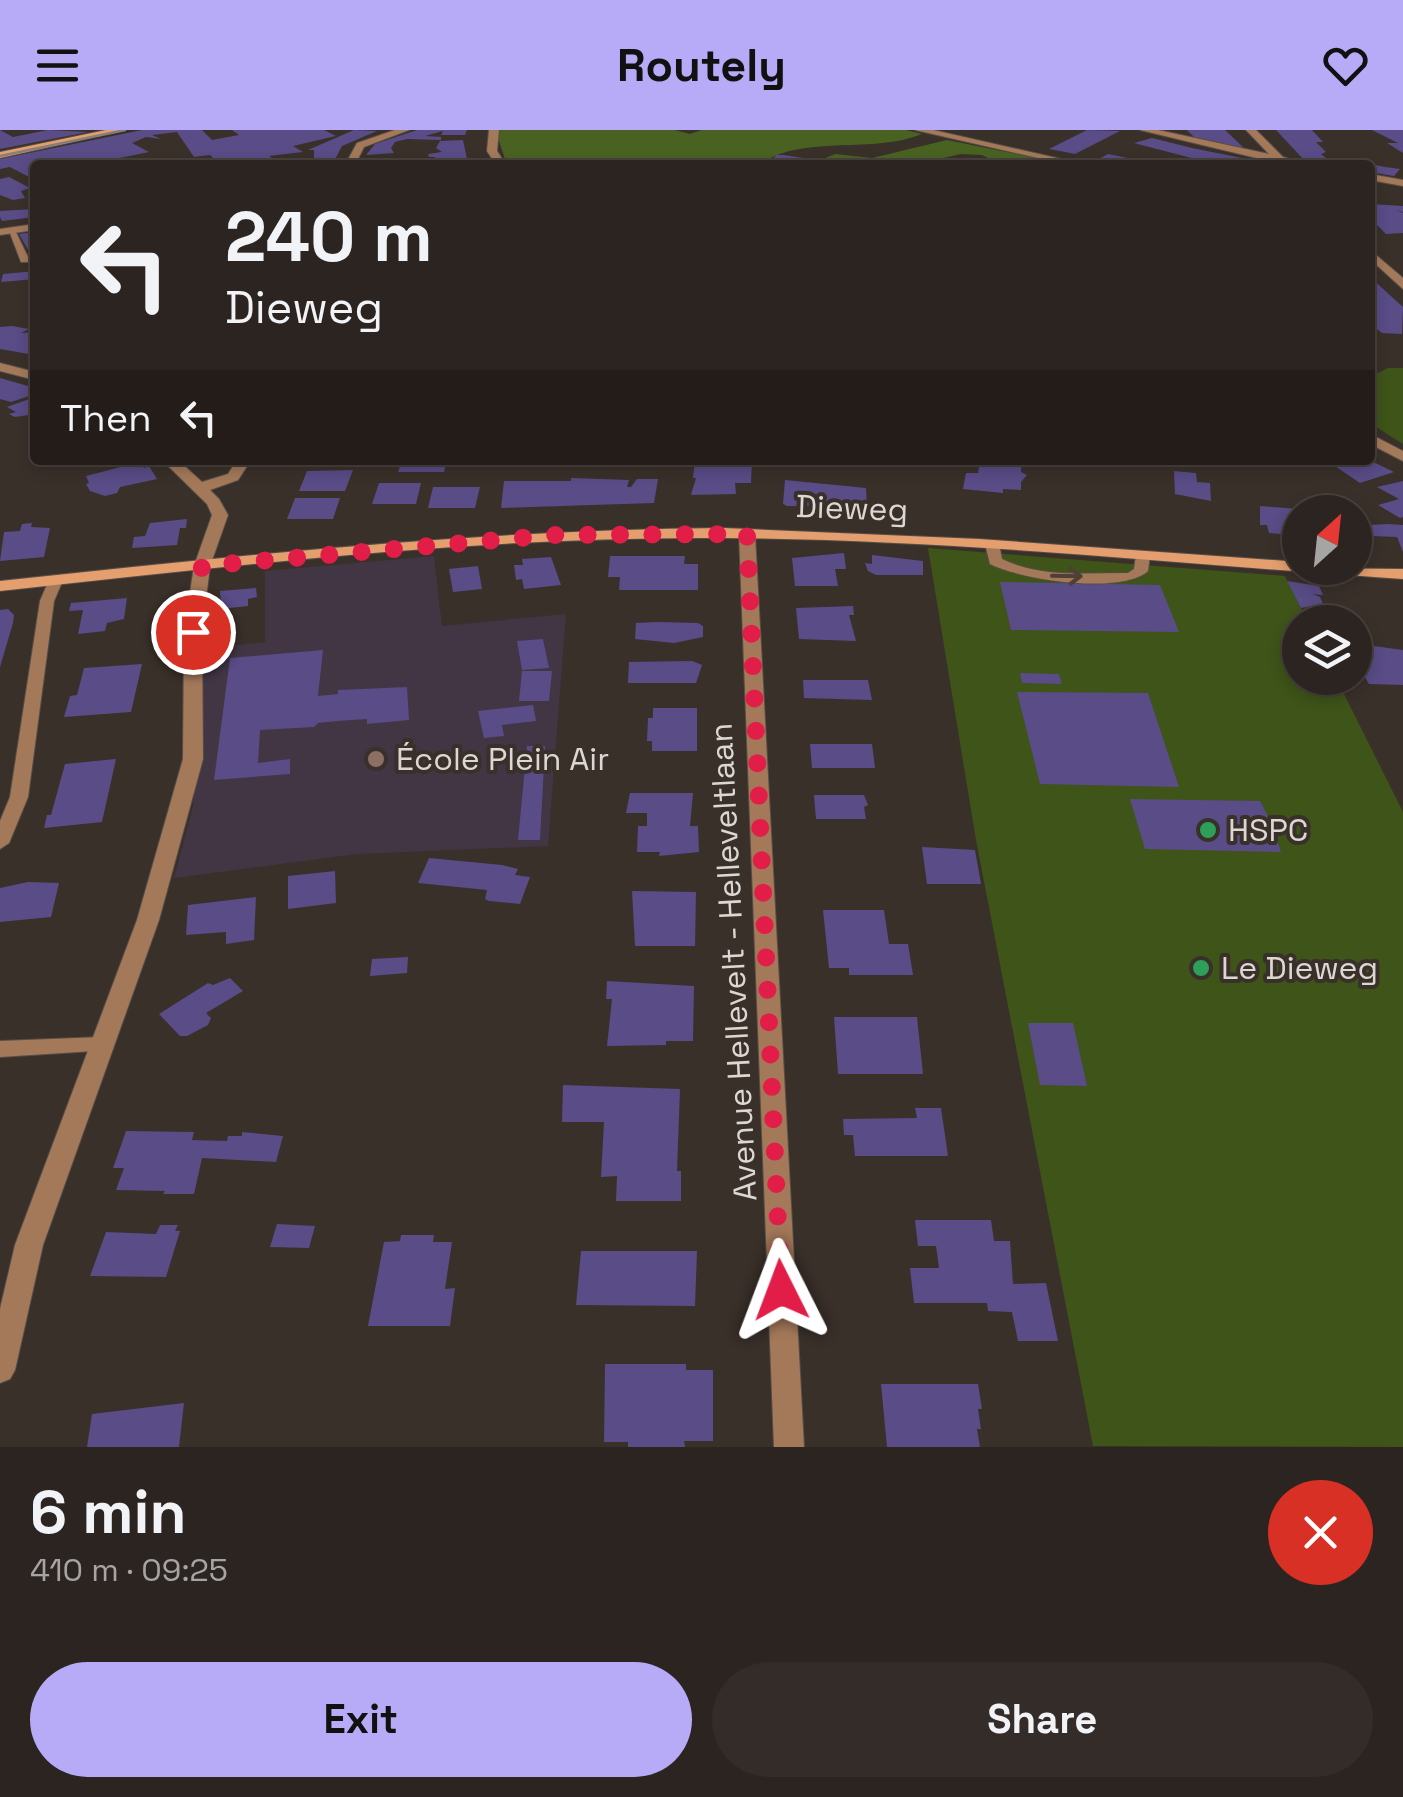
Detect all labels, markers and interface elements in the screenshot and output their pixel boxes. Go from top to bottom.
text: Routely [617,37,786,94]
icon: menu [30,38,85,93]
icon: heart [1318,38,1373,93]
text: 240 m [225,192,433,281]
icon: left [60,200,190,330]
text: Dieweg [225,279,383,336]
icon: left [171,390,226,445]
text: Then [60,394,151,442]
street label: Dieweg [795,486,909,530]
north arrow [1282,495,1372,585]
map controls [1282,495,1372,695]
one-way arrow [1050,566,1082,585]
pin [151,590,236,675]
icon: arrive [166,605,221,660]
button: layers [1282,605,1372,695]
street label: Avenue Hellevelt - Helleveltlaan [701,722,765,1202]
place label: École Plein Air [396,739,609,779]
marker: École Plein Air [365,748,387,770]
place label: HSPC [1228,810,1308,850]
marker: HSPC [1197,819,1219,841]
place label: Le Dieweg [1221,948,1378,988]
marker: Le Dieweg [1190,957,1212,979]
position arrow [729,1238,833,1342]
text: 6 min [30,1474,186,1551]
button: close [1268,1480,1373,1585]
text: 410 m · 09:25 [30,1550,228,1590]
button: Exit [30,1662,692,1777]
button: Share [712,1662,1373,1777]

